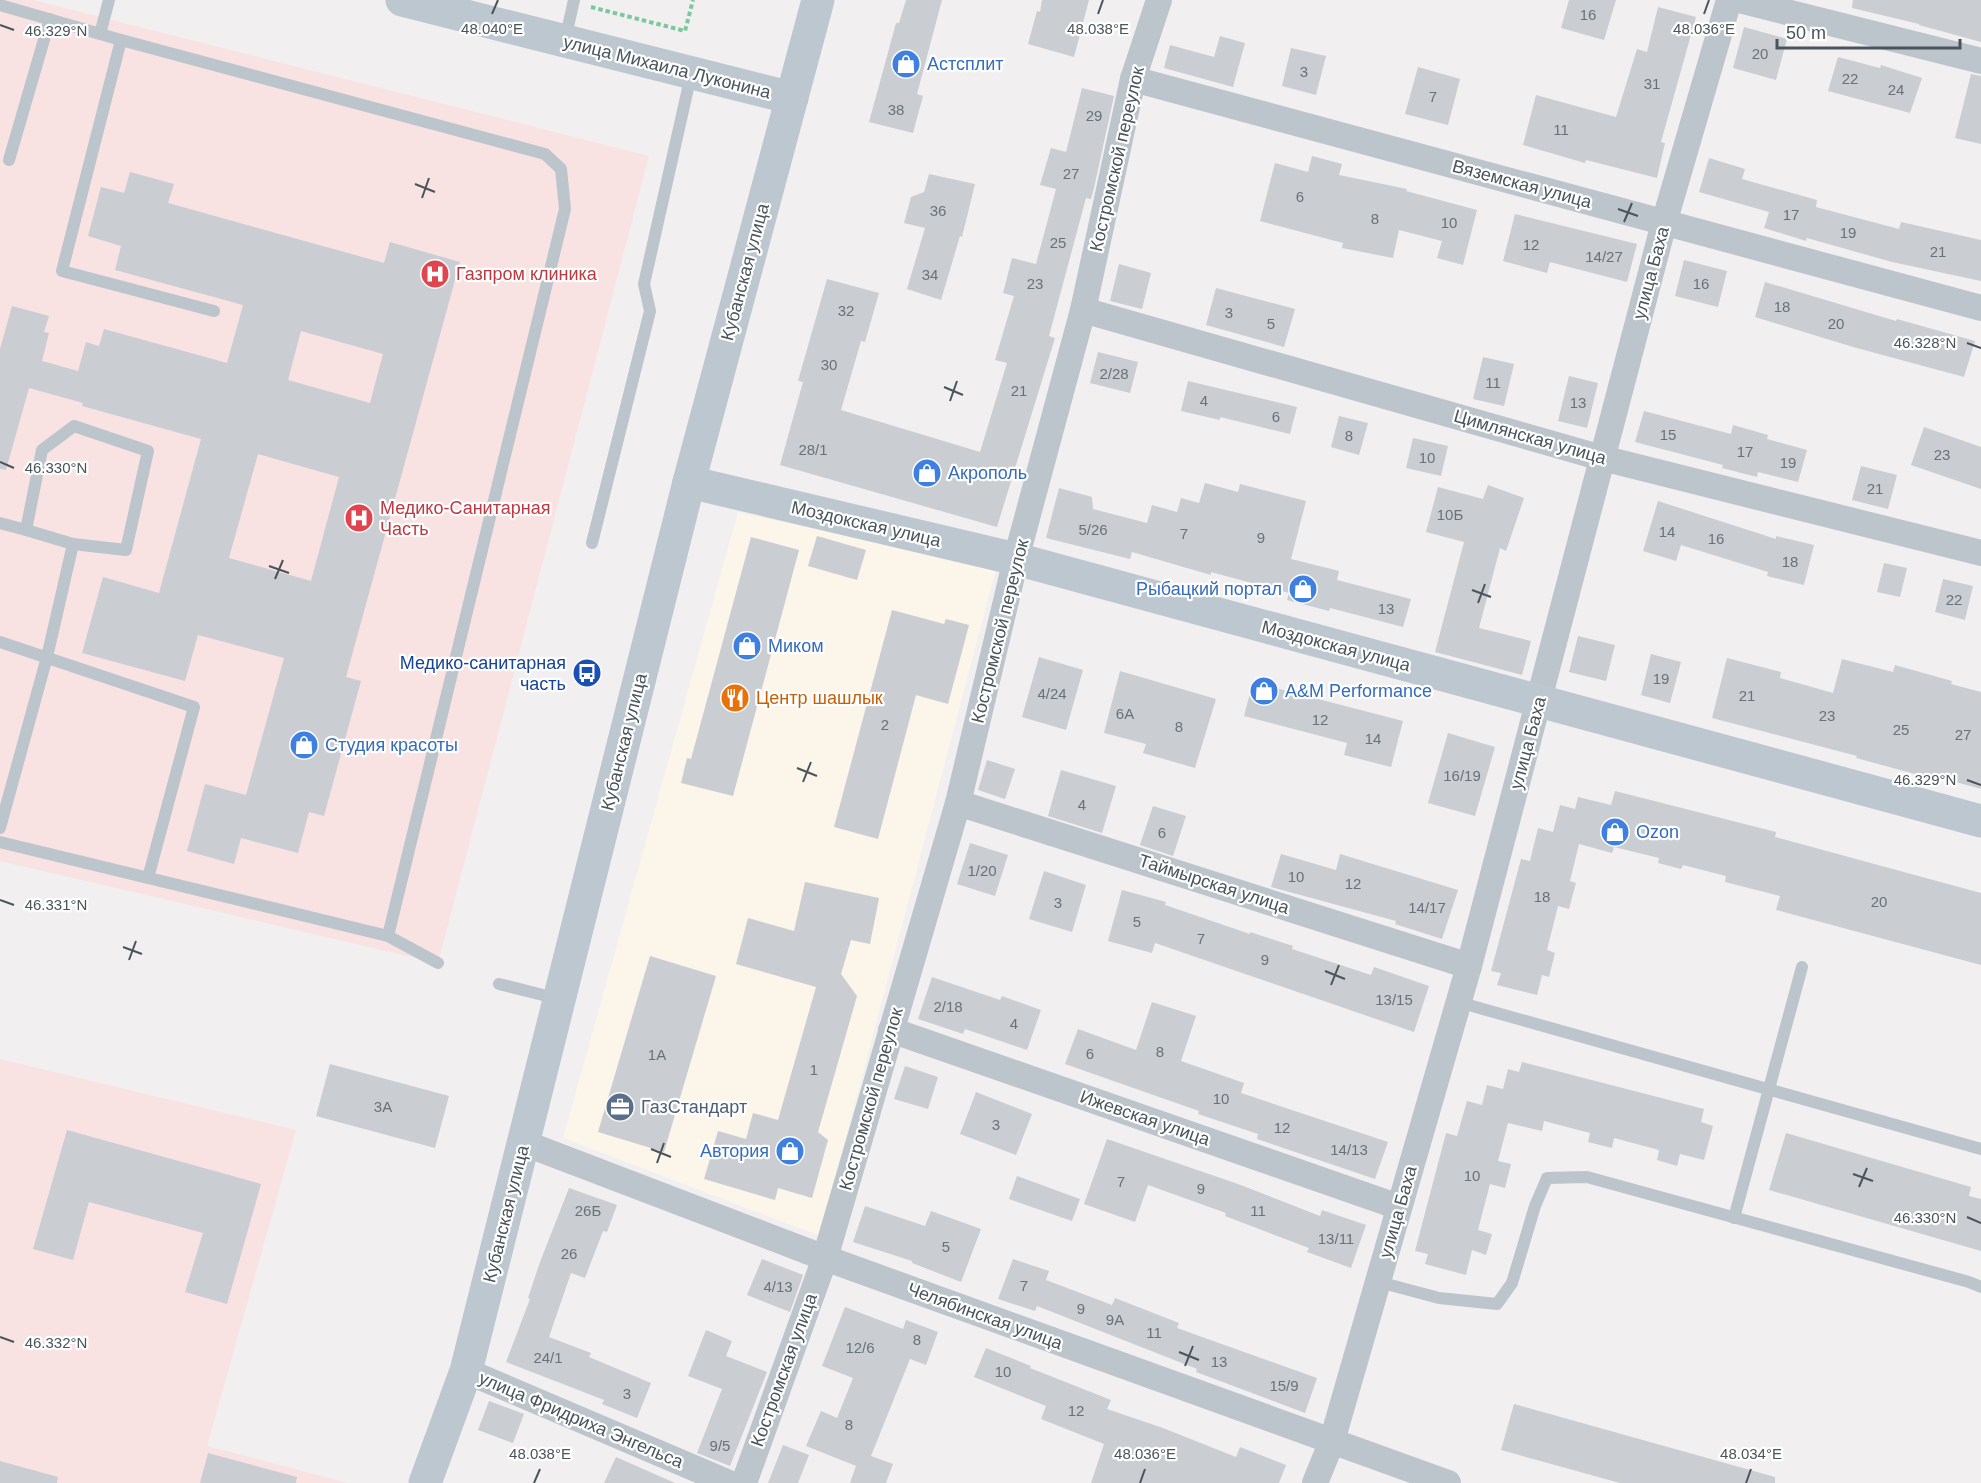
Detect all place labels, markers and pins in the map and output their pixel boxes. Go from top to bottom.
shop icon: Астсплит [890,48,922,80]
place label: Астсплит [927,54,1004,74]
hospital icon: Газпром клиника [419,258,451,290]
place label: Газпром клиника [456,264,598,284]
shop icon: Акрополь [911,457,943,489]
place label: Акрополь [948,463,1027,483]
place label: Медико-Санитарная Часть [380,498,550,539]
hospital icon: Медико-Санитарная Часть [343,502,375,534]
shop icon: Рыбацкий портал [1287,573,1319,605]
place label: Рыбацкий портал [1136,579,1282,599]
shop icon: Миком [731,630,763,662]
place label: Миком [768,636,824,656]
place label: Медико-санитарная часть [400,653,566,694]
bus stop icon: Медико-санитарная часть [571,657,603,689]
shop icon: A&M Performance [1248,675,1280,707]
place label: A&M Performance [1285,681,1432,701]
restaurant icon: Центр шашлык [719,682,751,714]
place label: Центр шашлык [756,688,883,708]
shop icon: Студия красоты [288,729,320,761]
place label: Студия красоты [325,735,458,755]
shop icon: Ozon [1599,816,1631,848]
place label: Ozon [1636,822,1679,842]
office icon: ГазСтандарт [604,1091,636,1123]
place label: ГазСтандарт [641,1097,747,1117]
shop icon: Автория [774,1135,806,1167]
place label: Автория [700,1141,769,1161]

